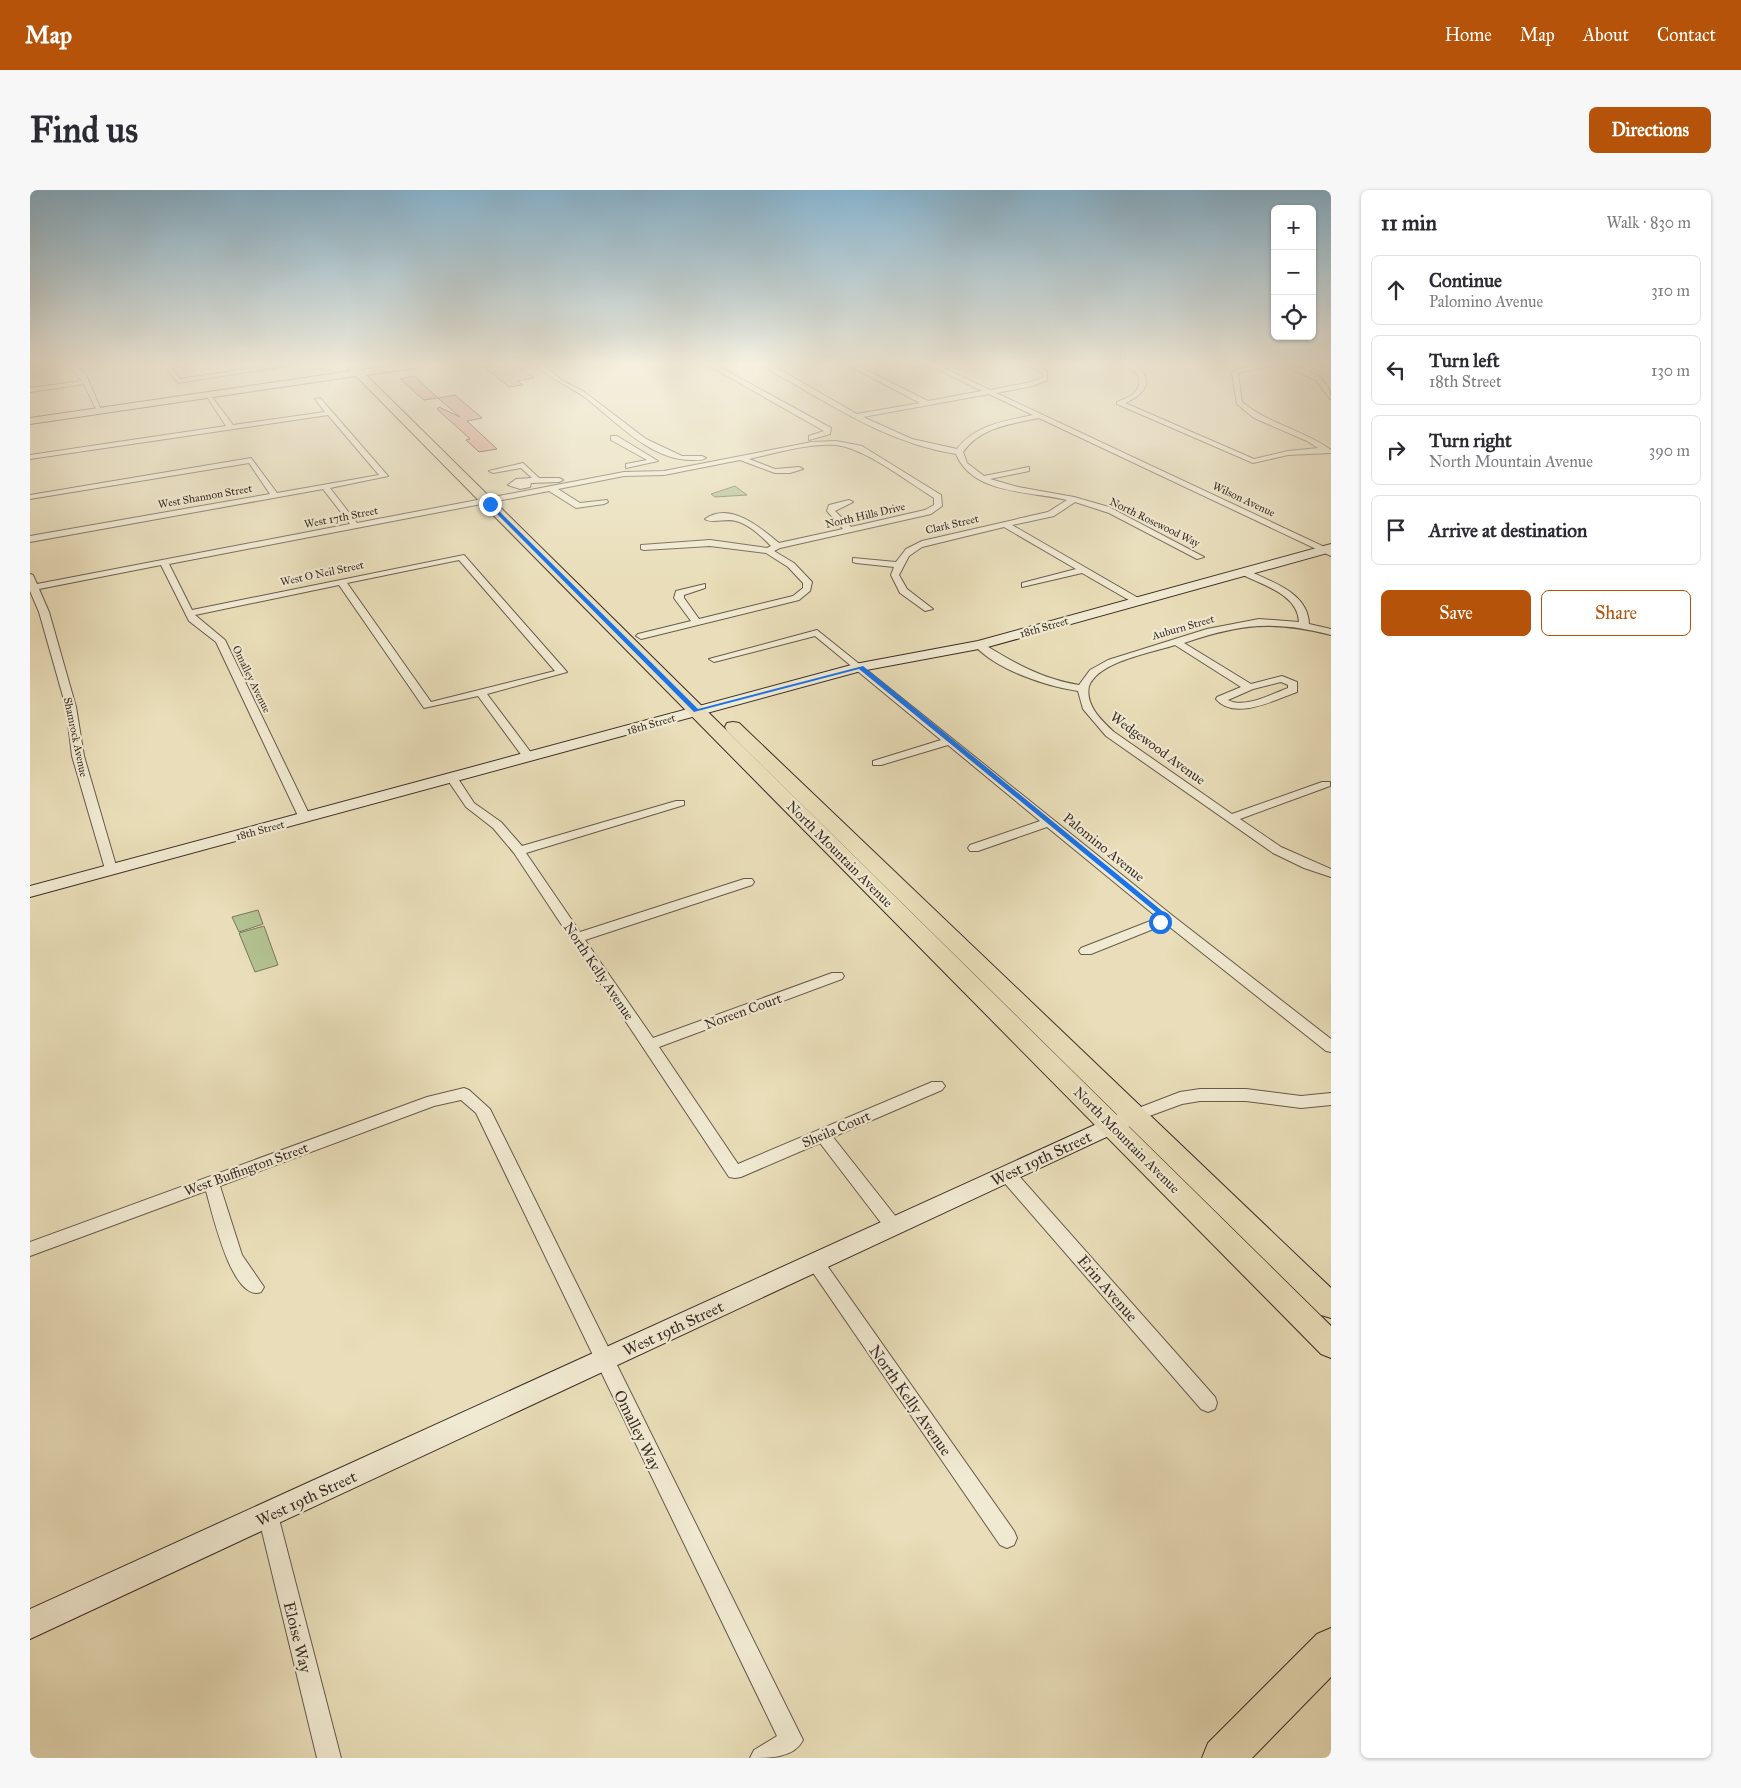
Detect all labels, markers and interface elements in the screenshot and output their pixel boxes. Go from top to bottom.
text: Map [25,20,72,50]
text: Home [1445,24,1492,46]
text: Map [1520,24,1555,46]
text: About [1583,24,1629,46]
text: Contact [1657,24,1716,46]
button: Directions [1589,107,1711,153]
text: Find us [30,109,138,152]
map controls [1271,205,1316,340]
button: + [1271,205,1316,250]
text: 11 min [1381,210,1437,236]
text: Walk · 830 m [1607,213,1691,232]
button: − [1271,250,1316,295]
text: Continue [1429,269,1502,292]
icon: ahead [1382,276,1410,304]
text: 310 m [1651,281,1690,300]
text: Palomino Avenue [1429,292,1543,311]
button: locate [1271,295,1316,340]
text: Turn left [1429,349,1499,372]
icon: left [1382,356,1410,384]
text: 130 m [1651,361,1690,380]
text: 18th Street [1429,372,1502,391]
text: Turn right [1429,429,1512,452]
icon: right [1382,436,1410,464]
text: 390 m [1649,441,1690,460]
text: North Mountain Avenue [1429,452,1593,471]
street label: Wilson Avenue [1210,479,1277,520]
street label: West Shannon Street [157,482,253,511]
route end [479,493,502,516]
street label: North Rosewood Way [1107,495,1203,550]
street label: North Hills Drive [824,500,907,531]
street label: West 17th Street [303,504,379,531]
street label: Clark Street [924,512,980,537]
icon: arrive [1382,516,1410,544]
text: Arrive at destination [1429,519,1587,542]
street label: West O Neil Street [279,558,365,589]
button: Save [1381,590,1531,636]
button: Share [1541,590,1691,636]
street label: Auburn Street [1150,612,1216,643]
street label: 18th Street [1018,614,1070,641]
street label: Omalley Avenue [230,643,274,715]
street label: Shamrock Avenue [61,696,90,779]
street label: Wedgewood Avenue [1107,708,1209,789]
street label: 18th Street [625,711,677,738]
street label: North Mountain Avenue [783,798,897,911]
street label: Palomino Avenue [1060,809,1148,886]
street label: 18th Street [234,818,286,843]
route start [1149,911,1172,934]
street label: North Kelly Avenue [560,919,638,1024]
street label: Noreen Court [702,990,784,1033]
street label: North Mountain Avenue [1070,1084,1184,1197]
street label: Sheila Court [799,1107,873,1151]
street label: West 19th Street [988,1127,1095,1190]
street label: West Buffington Street [182,1139,311,1200]
street label: Erin Avenue [1074,1251,1142,1326]
street label: West 19th Street [620,1297,727,1360]
street label: North Kelly Avenue [865,1341,956,1460]
street label: Omalley Way [610,1387,665,1474]
street label: West 19th Street [253,1467,360,1530]
street label: Eloise Way [279,1600,316,1675]

